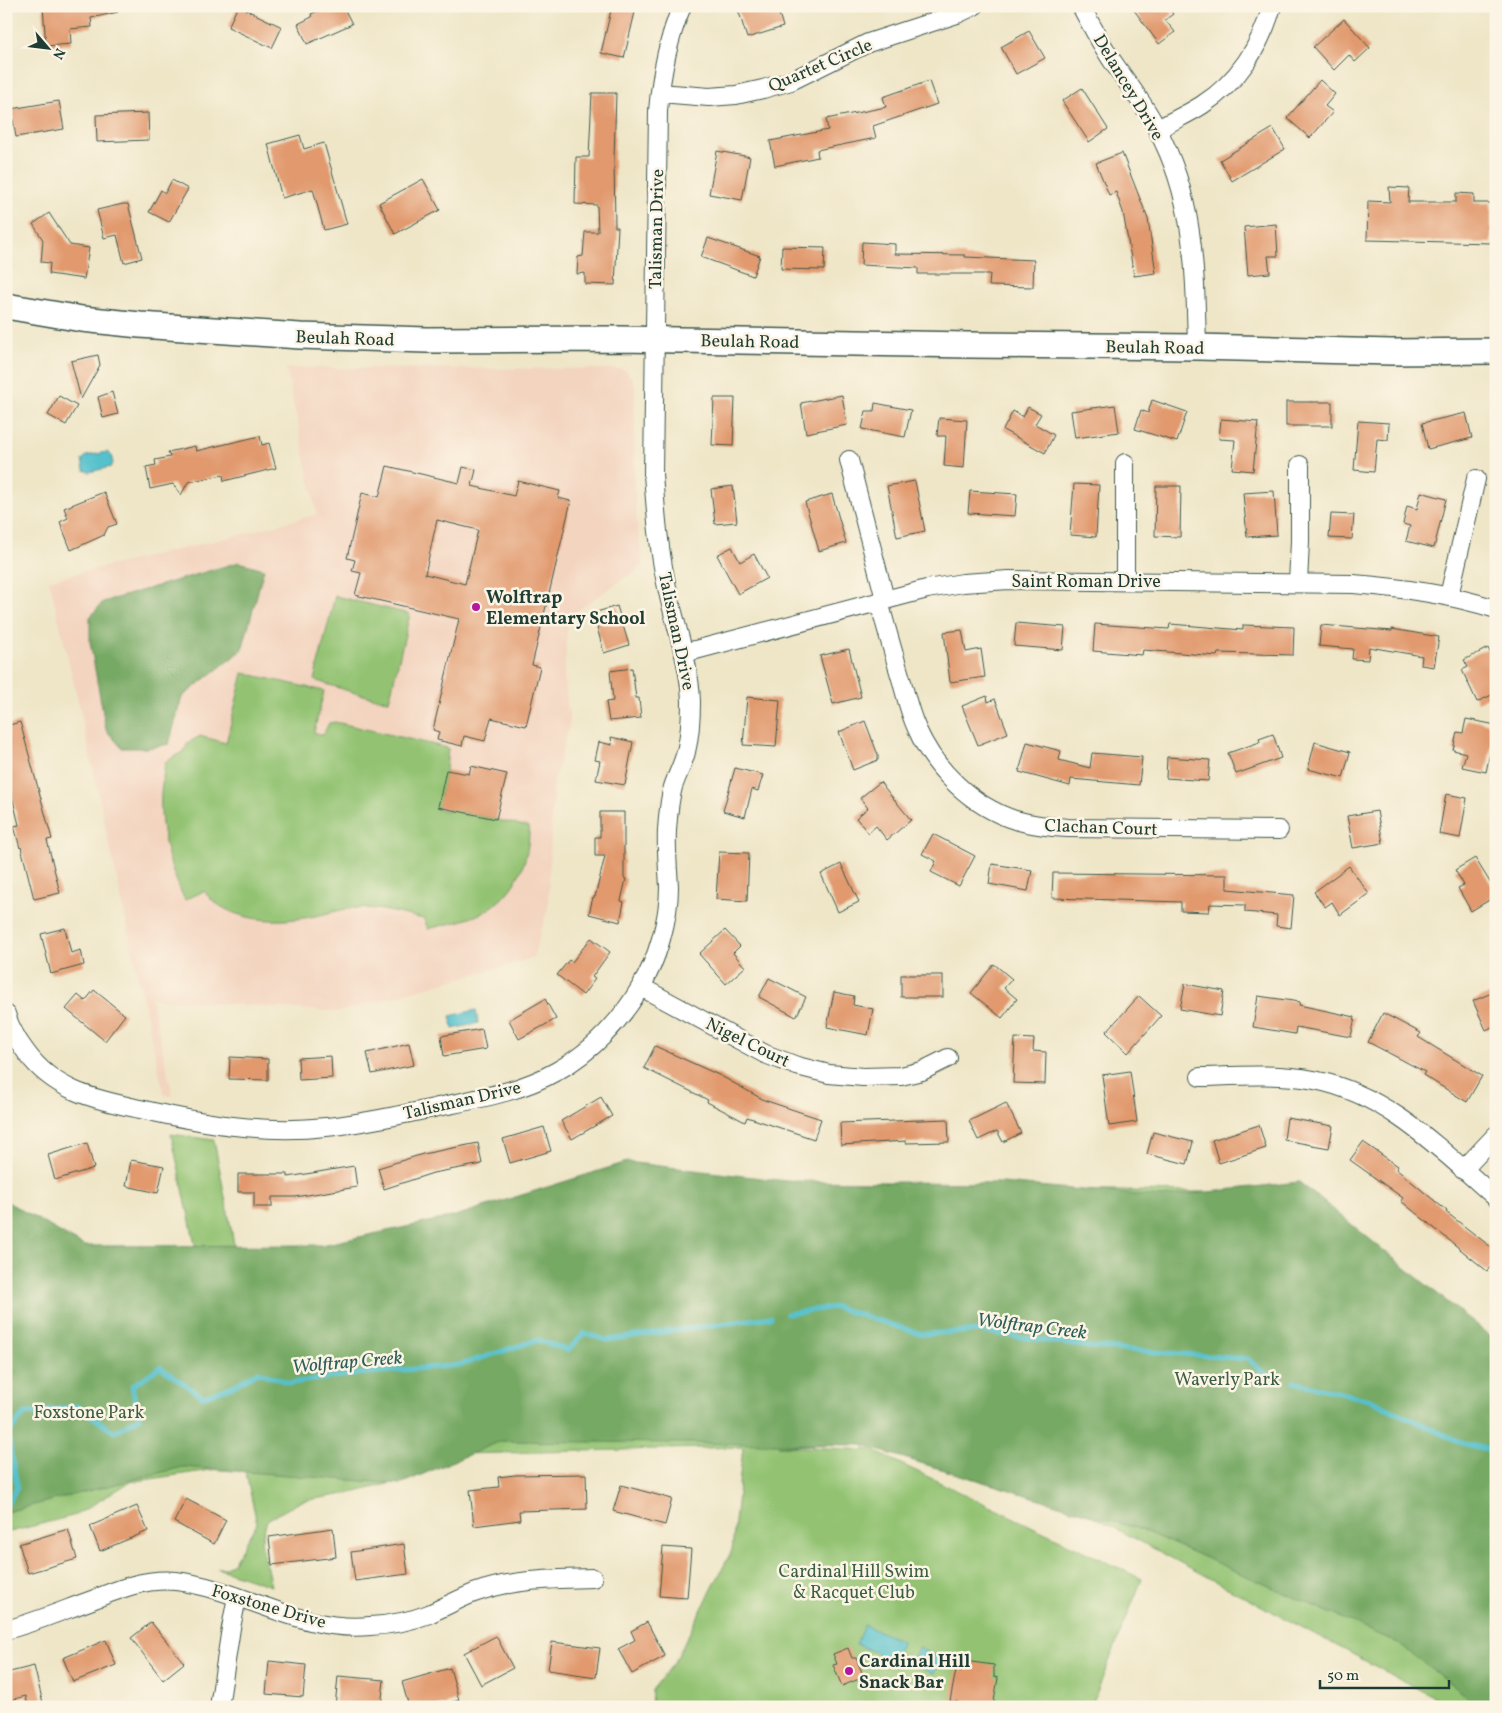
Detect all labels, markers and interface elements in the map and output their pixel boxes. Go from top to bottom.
north arrow [22,22,72,72]
street label: Delancey Drive [1086,30,1169,146]
street label: Quartet Circle [765,33,876,100]
text: N [47,44,69,62]
street label: Talisman Drive [644,169,671,289]
street label: Beulah Road [295,325,395,354]
street label: Beulah Road [700,329,800,356]
street label: Beulah Road [1105,335,1205,362]
street label: Talisman Drive [651,570,700,693]
street label: Saint Roman Drive [1011,570,1161,595]
place label: Wolftrap Elementary School [486,586,646,632]
marker: Wolftrap Elementary School [470,601,482,613]
street label: Clachan Court [1044,814,1158,843]
street label: Nigel Court [701,1012,794,1074]
street label: Talisman Drive [401,1076,524,1127]
water label: Wolftrap Creek [975,1307,1088,1347]
water label: Wolftrap Creek [291,1345,404,1381]
park label: Waverly Park [1174,1368,1280,1393]
park label: Foxstone Park [34,1401,145,1426]
park label: Cardinal Hill Swim & Racquet Club [778,1560,930,1606]
street label: Foxstone Drive [208,1579,329,1636]
place label: Cardinal Hill Snack Bar [859,1650,970,1696]
scale bar [1320,1658,1448,1690]
marker: Cardinal Hill Snack Bar [843,1665,855,1677]
text: 50 m [1327,1666,1359,1687]

